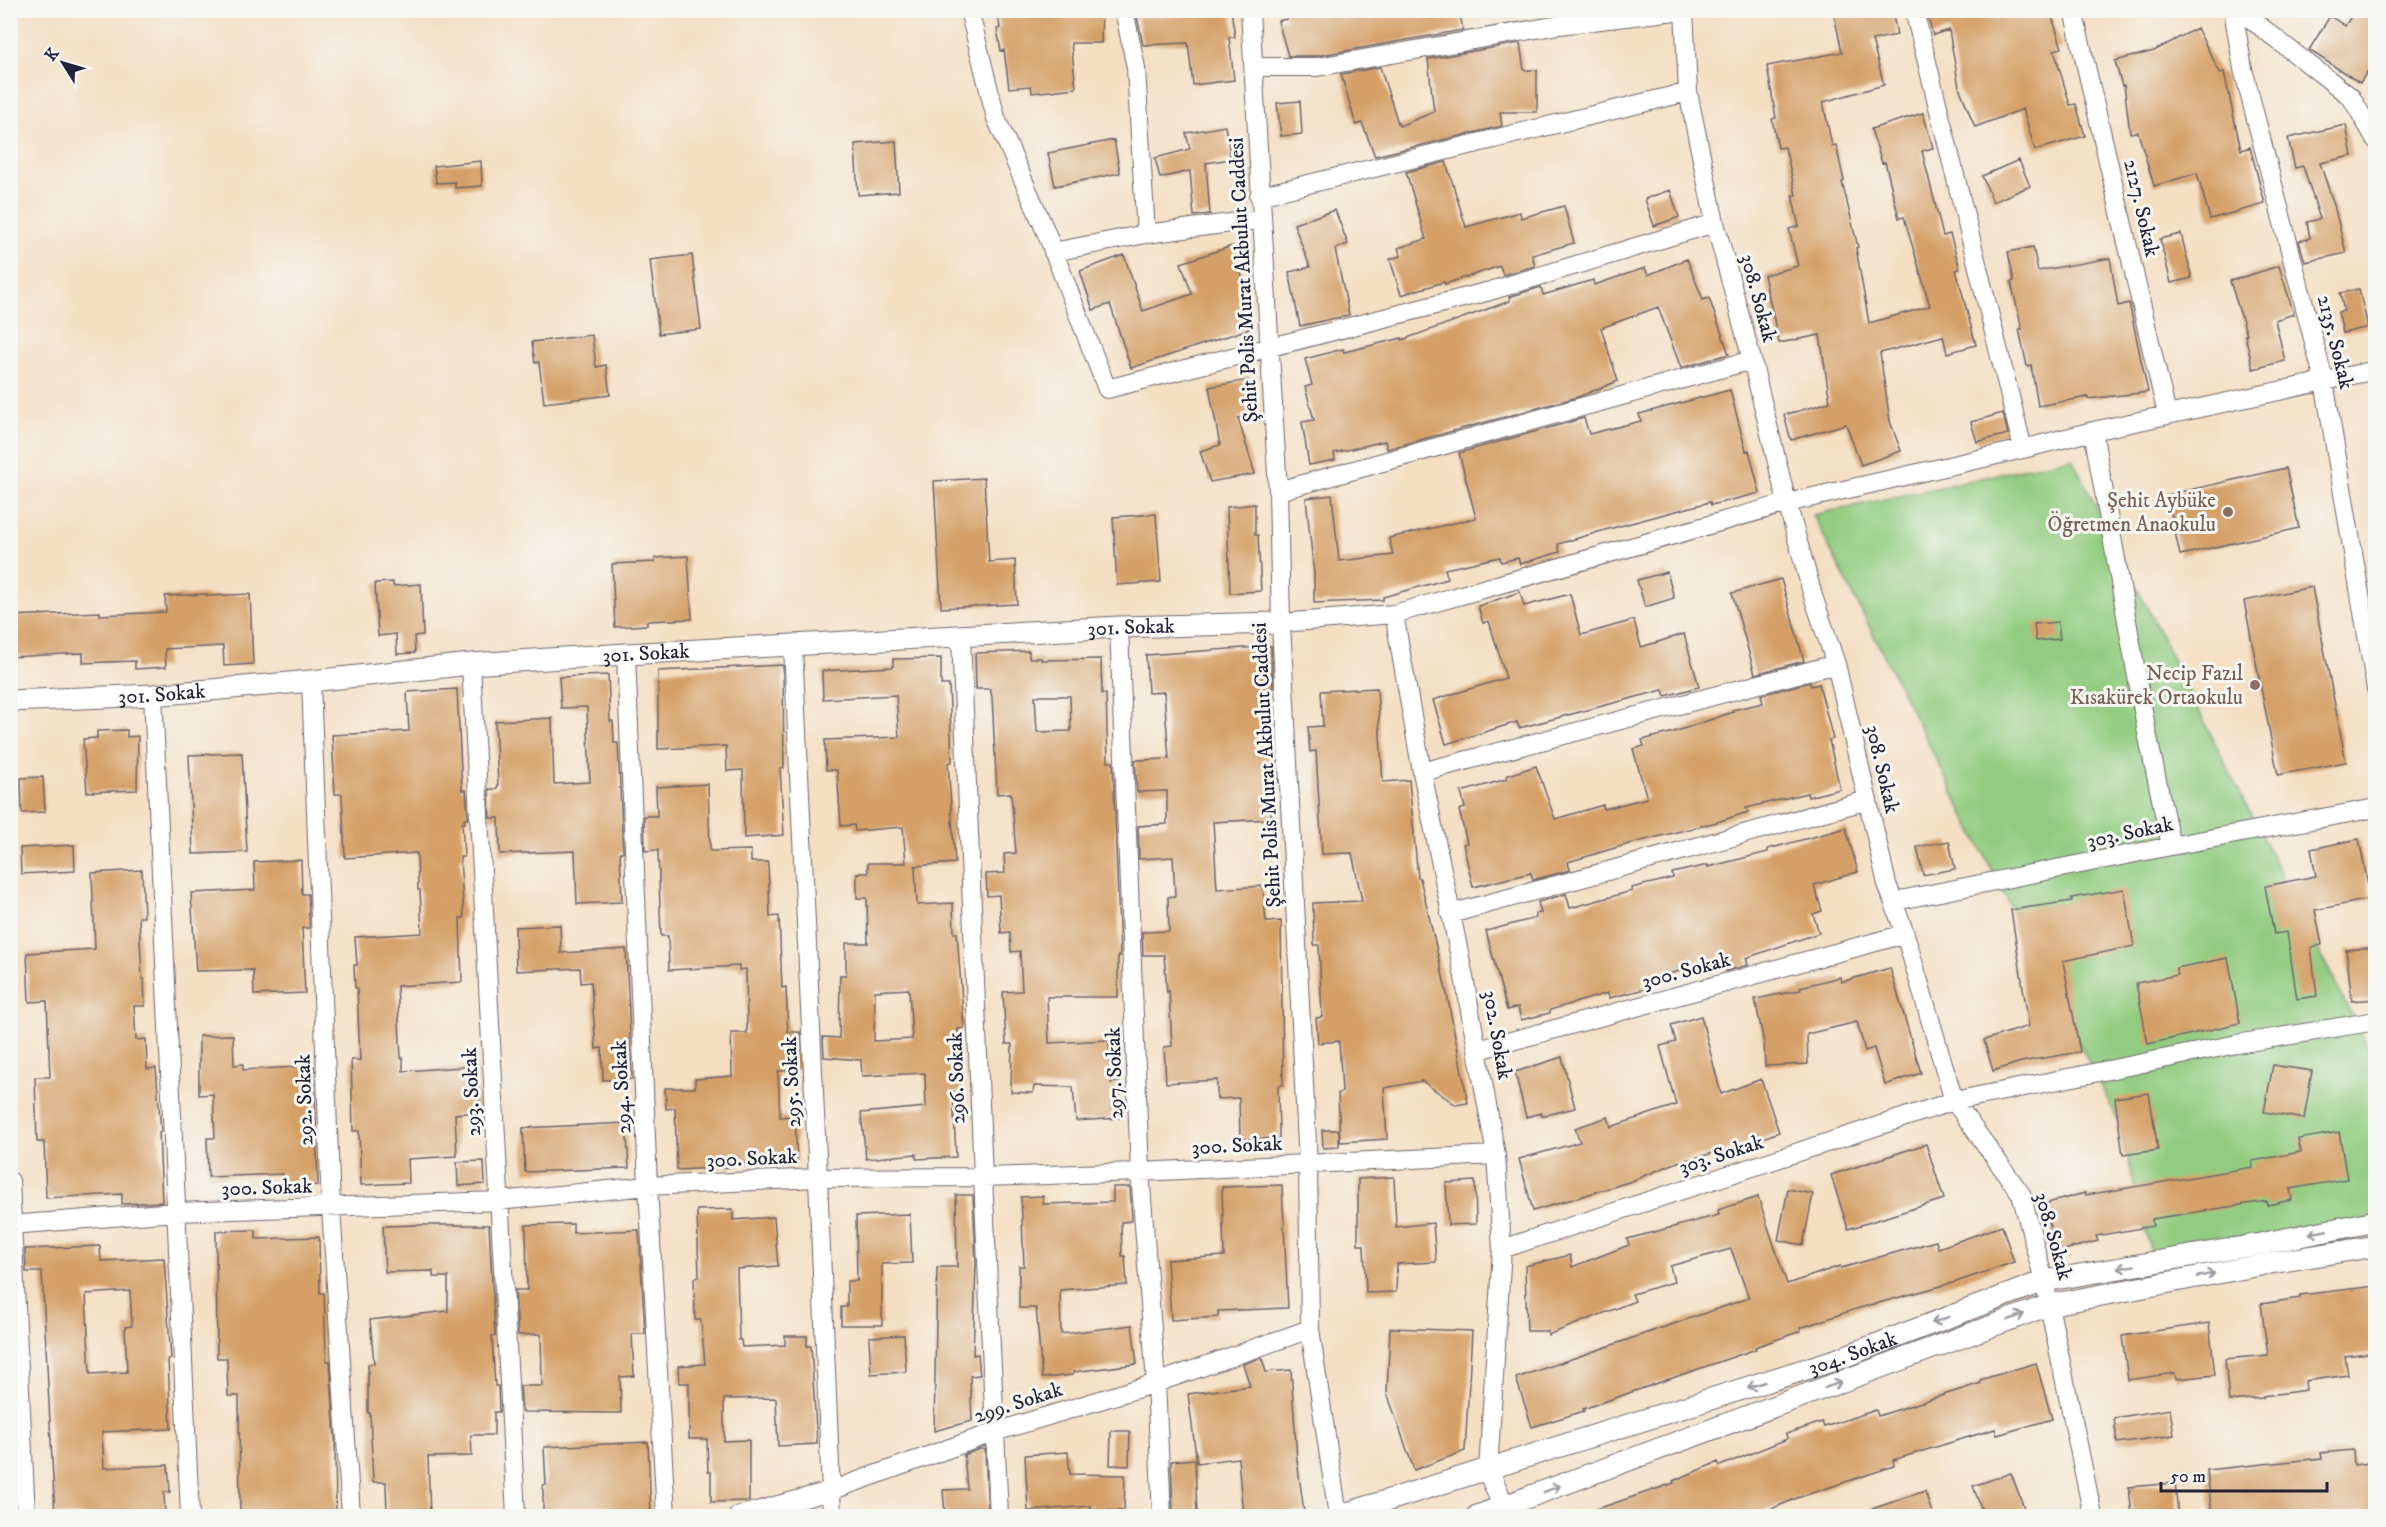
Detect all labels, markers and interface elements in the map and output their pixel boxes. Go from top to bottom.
north arrow [33,33,93,93]
text: K [40,43,64,65]
street label: Şehit Polis Murat Akbulut Caddesi [1224,137,1264,423]
street label: 2127. Sokak [2117,157,2165,260]
street label: 308. Sokak [1734,251,1782,346]
street label: 2135. Sokak [2311,293,2359,393]
place label: Şehit Aybüke Öğretmen Anaokulu [2048,488,2216,538]
marker: Şehit Aybüke Öğretmen Anaokulu [2221,505,2235,519]
street label: 301. Sokak [1087,614,1176,643]
street label: Şehit Polis Murat Akbulut Caddesi [1247,622,1287,908]
street label: 301. Sokak [602,639,691,669]
place label: Necip Fazıl Kısakürek Ortaokulu [2070,661,2244,711]
street label: 301. Sokak [118,678,207,710]
marker: Necip Fazıl Kısakürek Ortaokulu [2248,678,2262,692]
street label: 308. Sokak [1859,722,1905,817]
street label: 303. Sokak [2085,811,2176,855]
street label: 300. Sokak [1639,947,1734,995]
street label: 302. Sokak [1476,989,1518,1082]
street label: 297. Sokak [1100,1026,1130,1119]
street label: 296. Sokak [942,1031,972,1124]
street label: 295. Sokak [777,1035,807,1128]
street label: 294. Sokak [607,1039,637,1134]
street label: 293. Sokak [457,1046,487,1137]
street label: 292. Sokak [290,1053,320,1146]
street label: 303. Sokak [1676,1129,1767,1181]
street label: 300. Sokak [1191,1131,1284,1161]
street label: 300. Sokak [706,1144,799,1174]
street label: 300. Sokak [221,1173,313,1203]
street label: 308. Sokak [2028,1189,2078,1284]
one-way arrow [2309,1227,2328,1238]
one-way arrow [2117,1261,2137,1272]
one-way arrow [2196,1269,2215,1280]
one-way arrow [2006,1311,2025,1322]
one-way arrow [1931,1316,1949,1327]
street label: 304. Sokak [1806,1326,1901,1381]
street label: 299. Sokak [971,1376,1066,1429]
one-way arrow [1823,1379,1842,1390]
one-way arrow [1747,1380,1766,1391]
scale bar [2161,1455,2328,1493]
text: 50 m [2170,1466,2206,1488]
one-way arrow [1542,1483,1561,1494]

